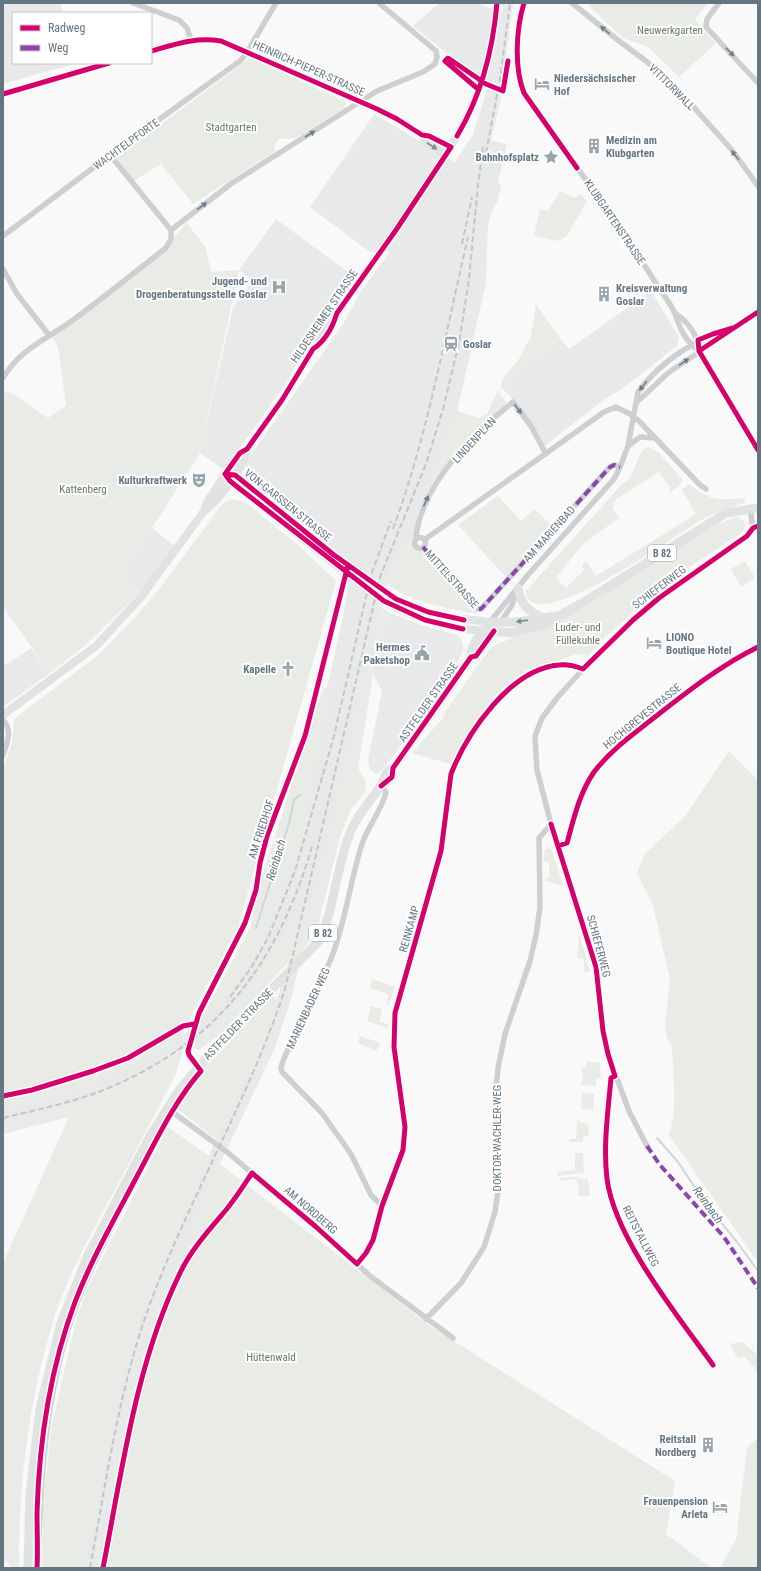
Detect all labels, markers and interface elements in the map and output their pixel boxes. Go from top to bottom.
legend [12,12,152,64]
text: Radweg [48,21,85,35]
park label: Neuwerkgarten [637,24,703,37]
one-way arrow [600,26,611,35]
street label: HEINRICH-PIEPER-STRASSE [251,38,367,99]
text: Weg [48,41,69,55]
one-way arrow [725,47,735,57]
street label: VITITORWALL [646,62,697,113]
place label: Niedersächsischer Hof [554,72,636,98]
hotel icon: Niedersächsischer Hof [533,75,551,93]
street label: WACHTELPFORTE [91,116,162,173]
park label: Stadtgarten [206,121,257,134]
one-way arrow [305,130,315,138]
place label: Medizin am Klubgarten [606,134,657,160]
building icon: Medizin am Klubgarten [585,137,603,155]
one-way arrow [426,143,438,150]
place icon: Bahnhofsplatz [542,148,560,166]
one-way arrow [730,149,739,160]
place label: Bahnhofsplatz [476,151,539,164]
street label: KLUBGARTENSTRASSE [581,177,648,268]
one-way arrow [196,202,207,211]
street label: HILDESHEIMER STRASSE [288,267,361,365]
place label: Jugend- und Drogenberatungsstelle Goslar [136,275,267,301]
hospital icon: Jugend- und Drogenberatungsstelle Goslar [270,278,288,296]
place label: Kreisverwaltung Goslar [616,282,687,308]
building icon: Kreisverwaltung Goslar [595,285,613,303]
station icon: Goslar [442,335,460,353]
place label: Goslar [463,338,492,351]
one-way arrow [678,358,689,366]
one-way arrow [639,381,647,391]
one-way arrow [514,404,522,414]
street label: LINDENPLAN [450,415,499,466]
street label: VON-GARSSEN-STRASSE [242,466,334,545]
theatre icon: Kulturkraftwerk [190,471,208,489]
place label: Kulturkraftwerk [118,474,188,487]
park label: Kattenberg [59,483,107,496]
one-way arrow [424,495,430,507]
street label: AM MARIENBAD [521,503,578,565]
road number: B 82 [648,545,676,561]
street label: MITTELSTRASSE [422,548,481,611]
street label: SCHIEFERWEG [630,563,689,612]
one-way arrow [515,618,528,624]
park label: Luder- und Füllekuhle [555,621,601,647]
place label: LIONO Boutique Hotel [666,631,732,657]
hotel icon: LIONO Boutique Hotel [645,634,663,652]
place label: Hermes Paketshop [364,641,411,667]
public building icon: Hermes Paketshop [413,644,431,662]
street label: ASTFELDER STRASSE [396,659,461,745]
church icon: Kapelle [279,660,297,678]
place label: Kapelle [243,663,276,676]
street label: HOCHGREVESTRASSE [601,681,684,752]
street label: AM FRIEDHOF [246,798,277,860]
water label: Reinbach [263,837,289,882]
street label: REINKAMP [397,904,422,954]
street label: SCHIEFERWEG [584,914,613,979]
road number: B 82 [309,925,337,941]
street label: MARIENBADER WEG [284,965,333,1051]
street label: ASTFELDER STRASSE [201,986,276,1063]
street label: DOKTOR-WACHLER-WEG [491,1085,504,1191]
street label: AM NORDBERG [281,1184,340,1237]
water label: Reinbach [690,1184,726,1227]
street label: REITSTALLWEG [620,1203,662,1269]
park label: Hüttenwald [246,1351,296,1364]
place label: Reitstall Nordberg [655,1433,696,1459]
building icon: Reitstall Nordberg [699,1436,717,1454]
place label: Frauenpension Arleta [643,1495,708,1521]
hotel icon: Frauenpension Arleta [711,1498,729,1516]

